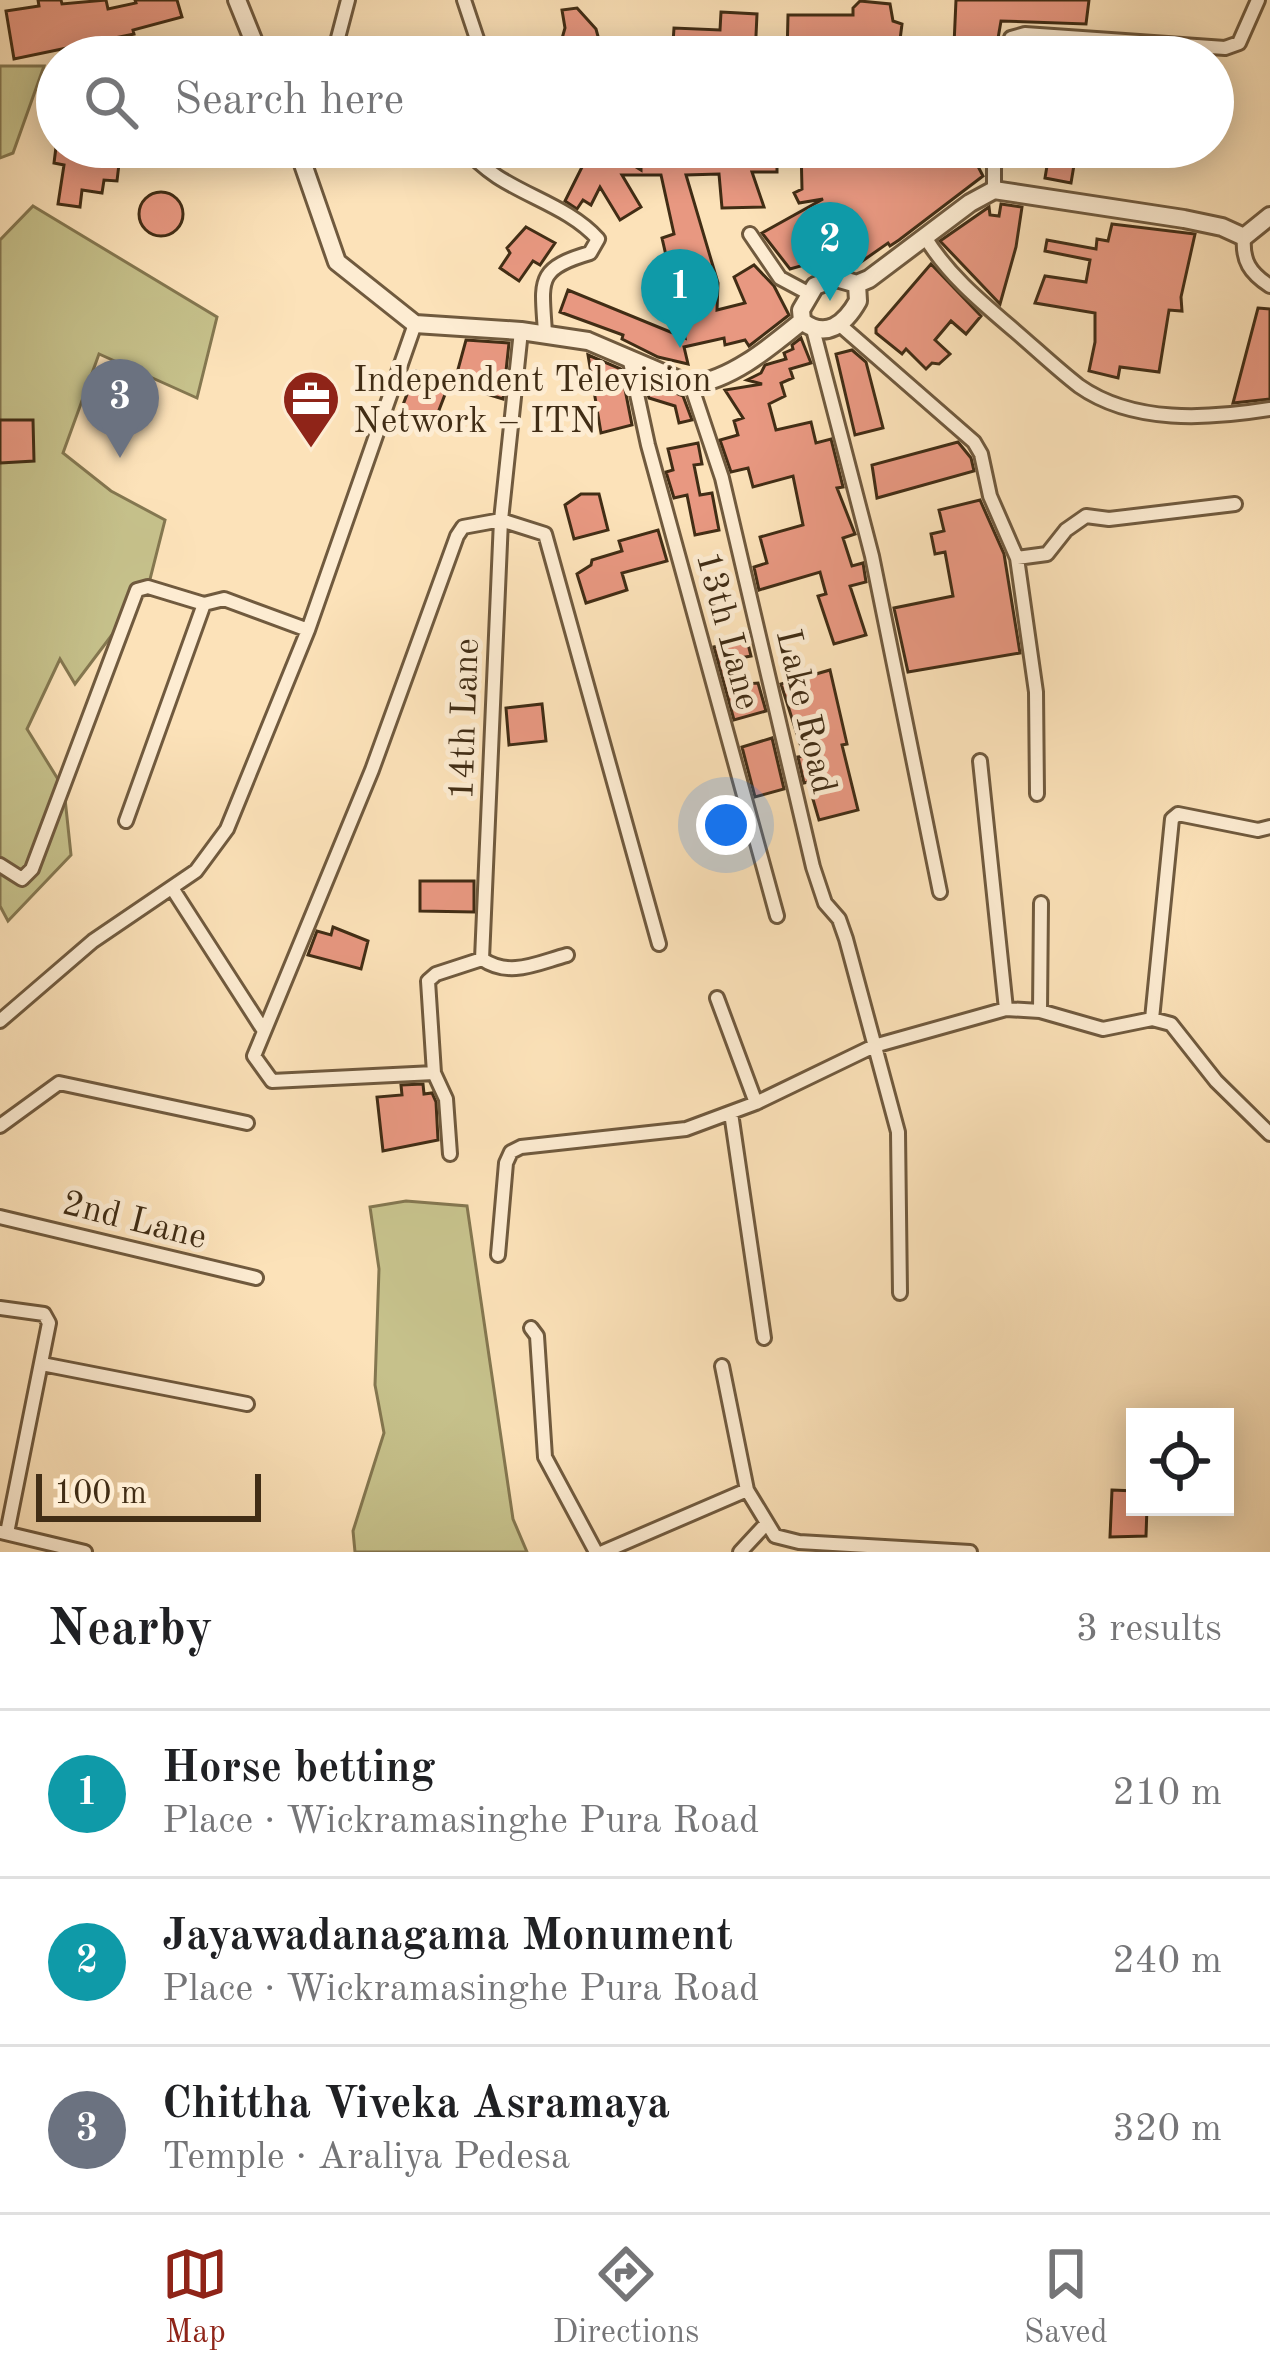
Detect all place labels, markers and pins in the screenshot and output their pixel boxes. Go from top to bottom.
pin: 2 [791,202,869,301]
pin: 1 [641,249,719,348]
pin: 3 [81,359,159,458]
place label: Independent Television Network – ITN [353,364,712,441]
office icon: Independent Television Network – ITN [280,368,342,450]

